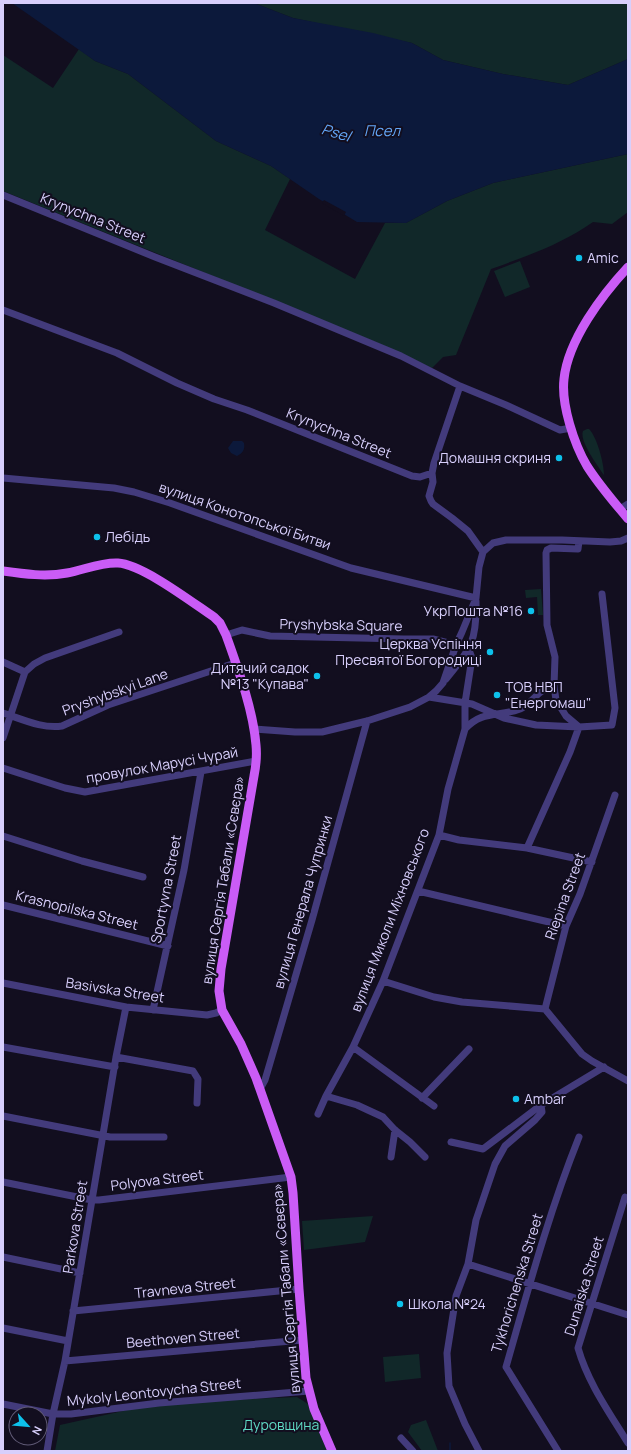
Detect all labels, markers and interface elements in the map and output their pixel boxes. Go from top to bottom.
water label: Psel [319,118,355,147]
water label: Псел [364,120,401,141]
street label: Krynychna Street [38,188,149,247]
place label: Amic [587,248,619,267]
marker: Amic [574,253,584,263]
street label: Krynychna Street [284,403,395,462]
place label: Домашня скриня [439,448,551,467]
marker: Домашня скриня [554,453,564,463]
street label: вулиця Конотопської Битви [157,477,334,554]
place label: Лебідь [105,527,150,546]
marker: Лебідь [92,532,102,542]
place label: УкрПошта №16 [423,601,523,620]
marker: УкрПошта №16 [526,606,536,616]
street label: Pryshybska Square [279,614,403,635]
place label: Церква Успіння Пресвятої Богородиці [335,634,482,669]
marker: Церква Успіння Пресвятої Богородиці [485,647,495,657]
place label: Дитячий садок №13 "Купава" [211,658,310,693]
street label: Pryshybskyi Lane [59,664,170,719]
marker: Дитячий садок №13 "Купава" [312,671,322,681]
place label: ТОВ НВП "Енергомаш" [505,677,591,712]
marker: ТОВ НВП "Енергомаш" [492,690,502,700]
street label: провулок Марусі Чурай [84,742,239,787]
street label: вулиця Сергія Табали «Сєвєра» [197,774,248,985]
street label: вулиця Генерала Чупринки [269,813,336,991]
street label: вулиця Миколи Міхновського [346,825,433,1014]
street label: Sportyvna Street [146,833,185,945]
street label: Riepina Street [540,849,589,942]
street label: Krasnopilska Street [14,885,141,934]
street label: Basivska Street [64,972,166,1007]
place label: Ambar [524,1089,566,1108]
marker: Ambar [511,1094,521,1104]
street label: Polyova Street [109,1164,205,1195]
street label: Parkova Street [58,1179,91,1275]
street label: вулиця Сергія Табали «Сєвєра» [267,1182,304,1394]
street label: Tykhorichenska Street [486,1210,547,1355]
street label: Dunaiska Street [559,1233,608,1338]
street label: Travneva Street [133,1273,237,1302]
place label: Школа №24 [408,1294,486,1313]
marker: Школа №24 [395,1299,405,1309]
street label: Beethoven Street [125,1323,241,1352]
street label: Mykoly Leontovycha Street [66,1373,242,1410]
north arrow [8,1406,48,1446]
park label: Дуровщина [243,1415,319,1434]
text: N [29,1424,46,1438]

